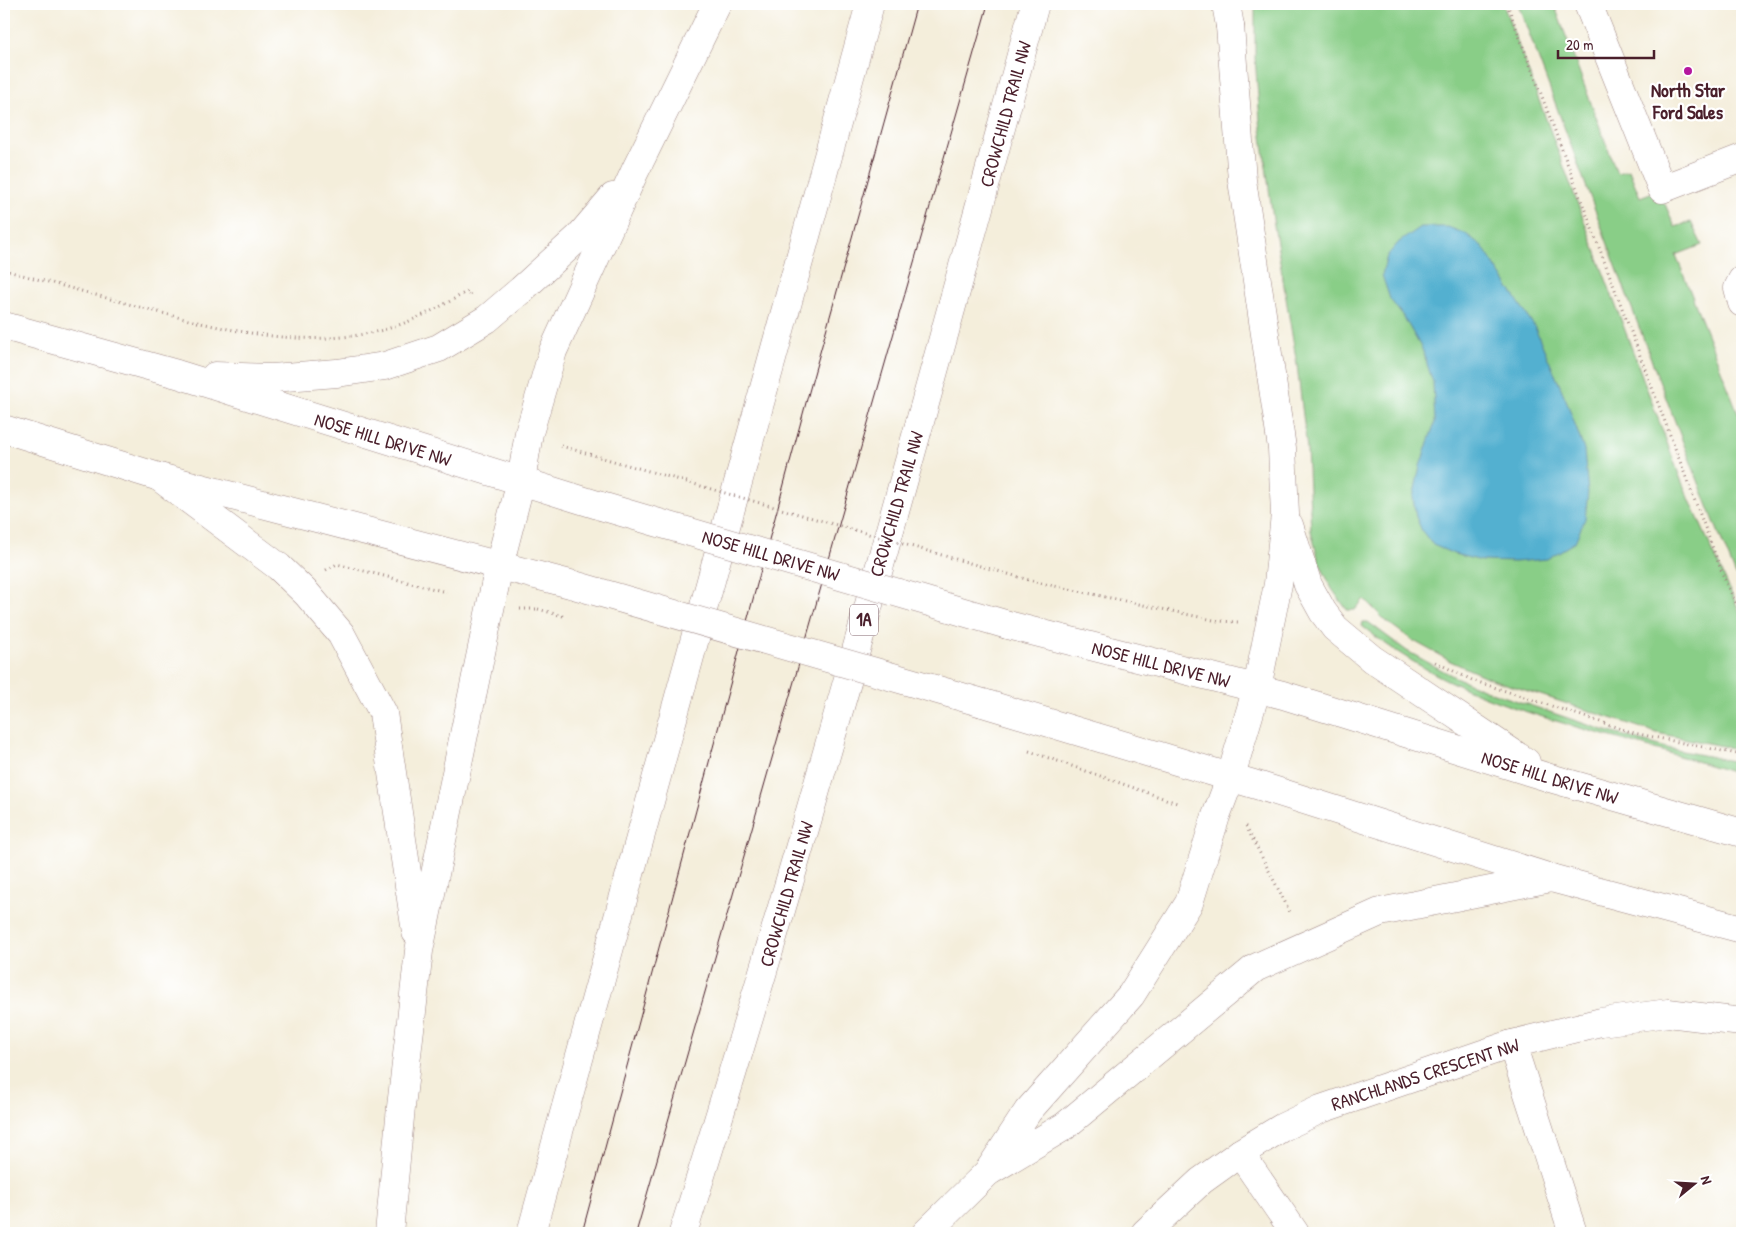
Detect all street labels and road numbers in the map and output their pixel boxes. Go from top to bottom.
street label: CROWCHILD TRAIL NW [973,38,1037,190]
street label: NOSE HILL DRIVE NW [312,406,455,472]
street label: CROWCHILD TRAIL NW [863,428,929,580]
street label: NOSE HILL DRIVE NW [699,523,843,587]
road number: 1A [850,604,878,636]
street label: NOSE HILL DRIVE NW [1089,634,1233,694]
street label: NOSE HILL DRIVE NW [1479,744,1622,810]
street label: CROWCHILD TRAIL NW [753,818,819,970]
street label: RANCHLANDS CRESCENT NW [1328,1031,1523,1117]

